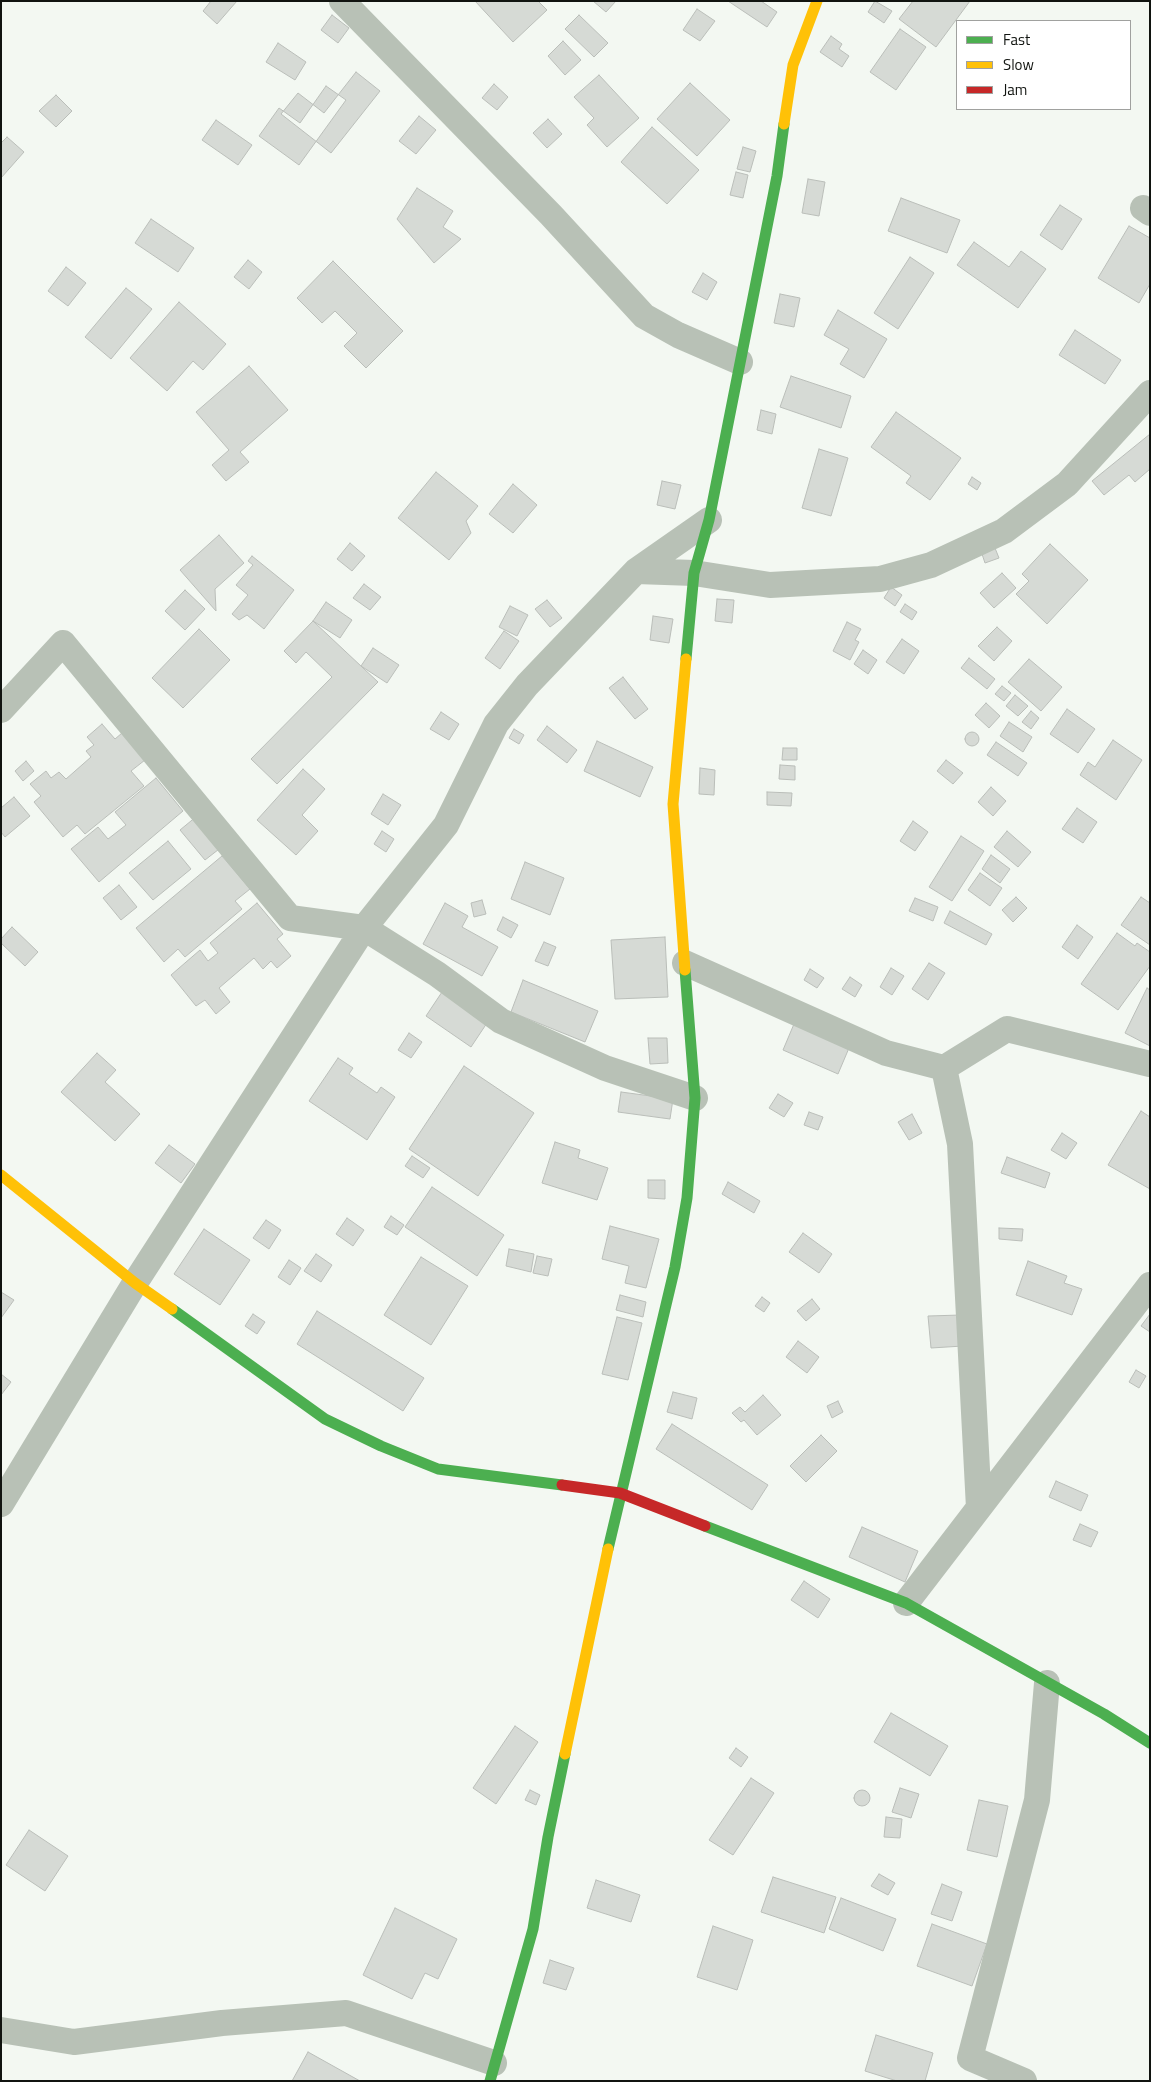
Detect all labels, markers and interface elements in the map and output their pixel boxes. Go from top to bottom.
legend [956,20,1131,110]
text: Fast [1003,28,1030,51]
text: Slow [1003,53,1034,76]
text: Jam [1003,78,1027,101]

